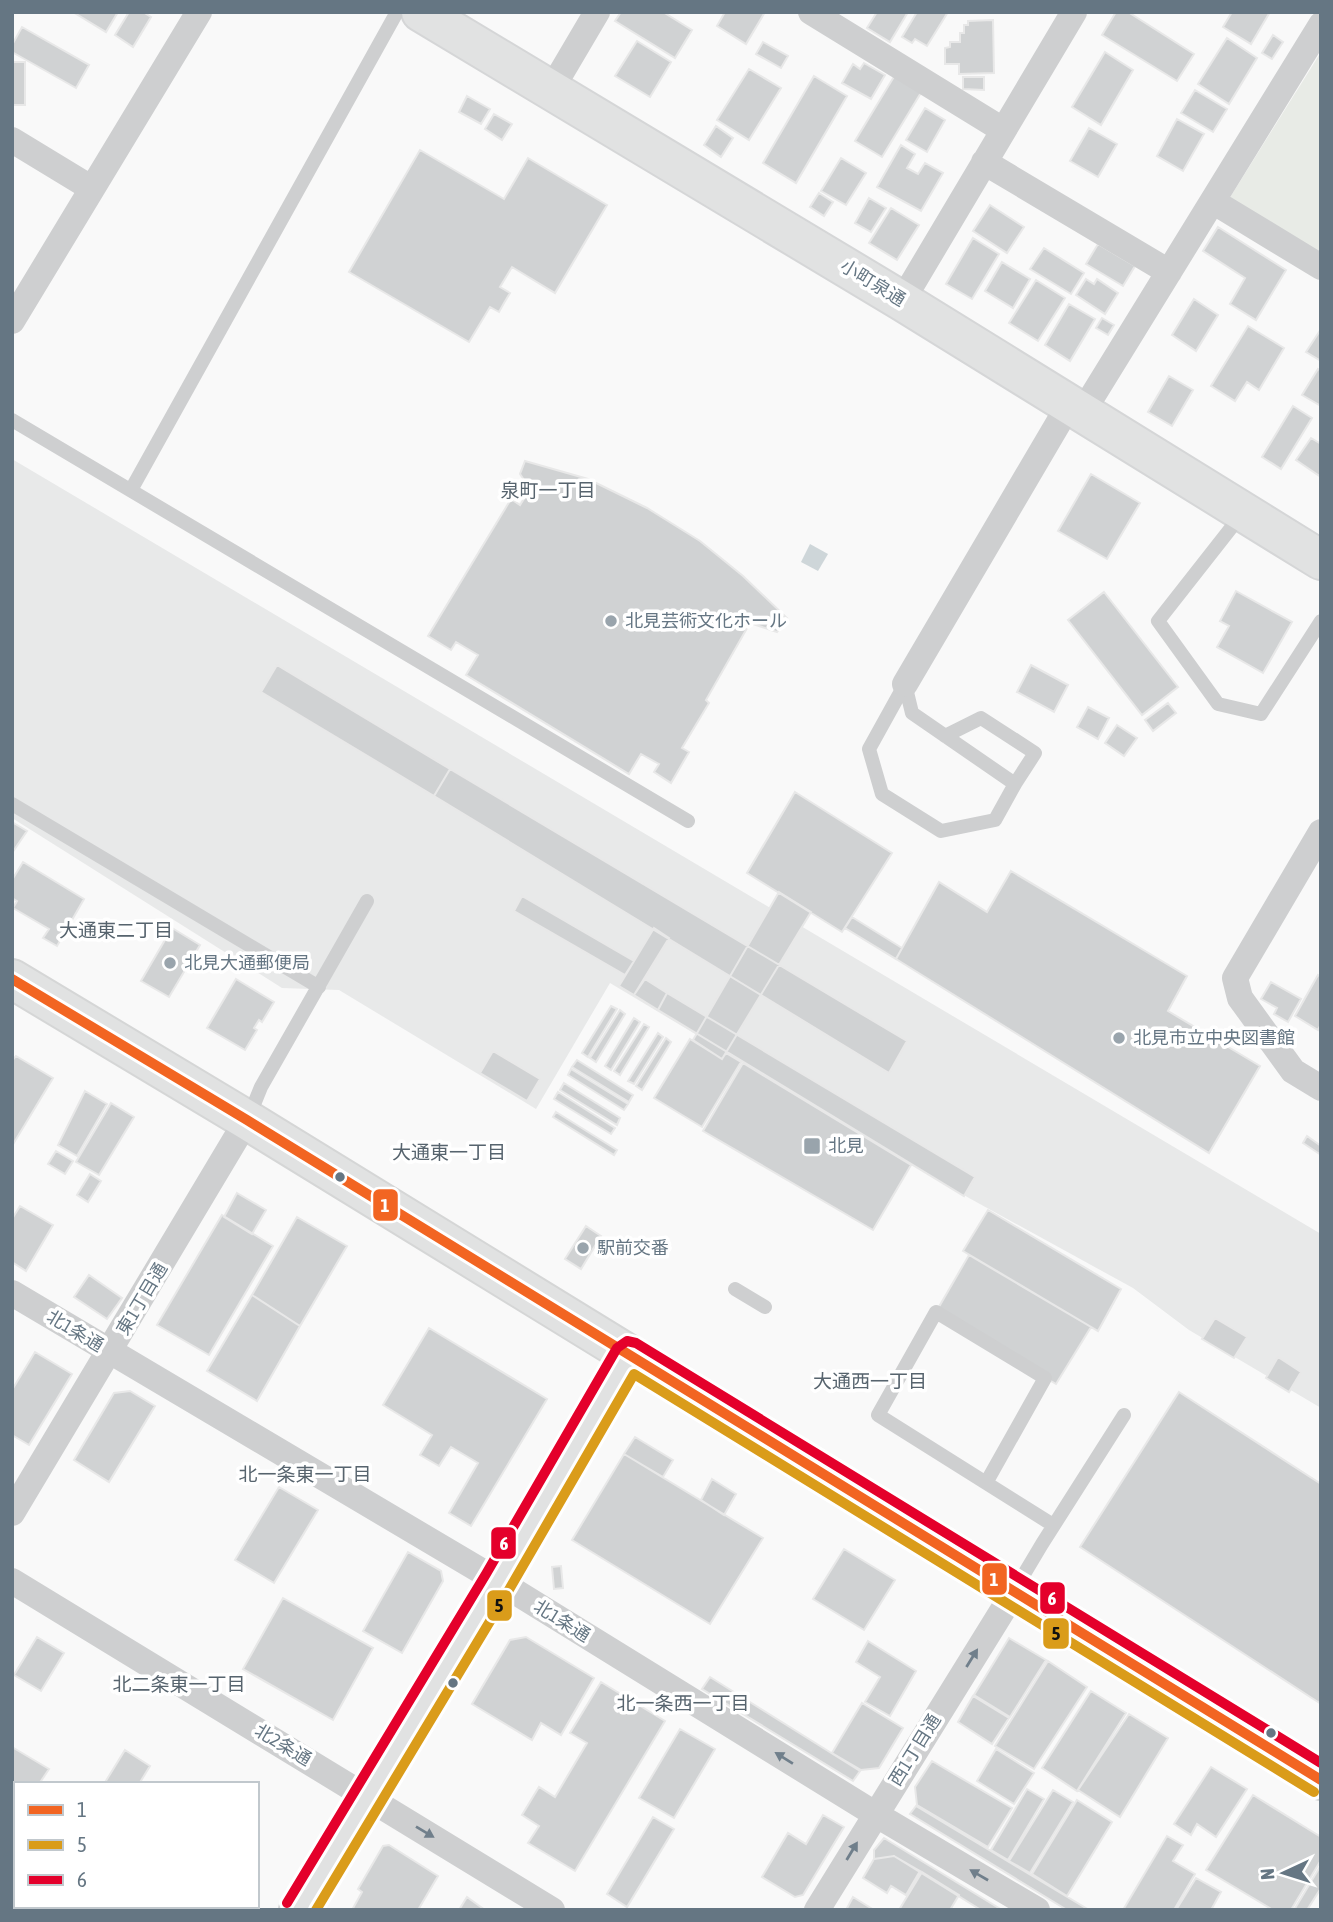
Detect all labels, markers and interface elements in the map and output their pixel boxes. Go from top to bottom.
street label: 小町泉通 [837,255,910,310]
district label: 泉町一丁目 [500,479,596,501]
place label: 北見芸術文化ホール [625,610,787,631]
marker: 北見芸術文化ホール [603,613,619,629]
district label: 大通東二丁目 [59,919,173,941]
place label: 北見大通郵便局 [184,952,310,973]
marker: 北見大通郵便局 [162,955,178,971]
place label: 北見市立中央図書館 [1133,1027,1295,1048]
marker: 北見市立中央図書館 [1111,1030,1127,1046]
place label: 北見 [828,1135,864,1156]
marker: 北見 [802,1136,822,1156]
district label: 大通東一丁目 [392,1141,506,1163]
unlabelled marker [333,1170,347,1184]
line badge: 1 [372,1188,399,1222]
text: 1 [381,1194,390,1216]
place label: 駅前交番 [597,1237,669,1258]
marker: 駅前交番 [575,1240,591,1256]
street label: 東1丁目通 [112,1259,171,1339]
street label: 北1条通 [43,1305,107,1356]
district label: 大通西一丁目 [813,1370,927,1392]
district label: 北一条東一丁目 [238,1463,372,1485]
line badge: 6 [490,1526,517,1560]
text: 6 [500,1532,509,1554]
line badge: 1 [981,1562,1008,1596]
text: 1 [990,1568,999,1590]
line badge: 6 [1039,1581,1066,1615]
text: 6 [1048,1587,1057,1609]
line badge: 5 [486,1589,513,1622]
text: 5 [495,1594,504,1616]
street label: 北1条通 [530,1595,594,1646]
line badge: 5 [1042,1617,1070,1650]
text: 5 [1052,1622,1061,1644]
one-way arrow [966,1648,979,1667]
district label: 北二条東一丁目 [112,1673,246,1695]
unlabelled marker [446,1676,460,1690]
district label: 北一条西一丁目 [616,1692,750,1714]
street label: 西1丁目通 [884,1710,945,1789]
street label: 北2条通 [251,1719,315,1770]
unlabelled marker [1264,1726,1278,1740]
one-way arrow [774,1751,793,1764]
legend [14,1782,259,1908]
text: 1 [77,1797,87,1821]
one-way arrow [416,1826,435,1838]
text: 5 [77,1832,87,1856]
north arrow [1249,1838,1319,1908]
one-way arrow [846,1842,859,1861]
text: 6 [77,1867,87,1891]
text: N [1256,1868,1278,1881]
one-way arrow [969,1869,988,1881]

